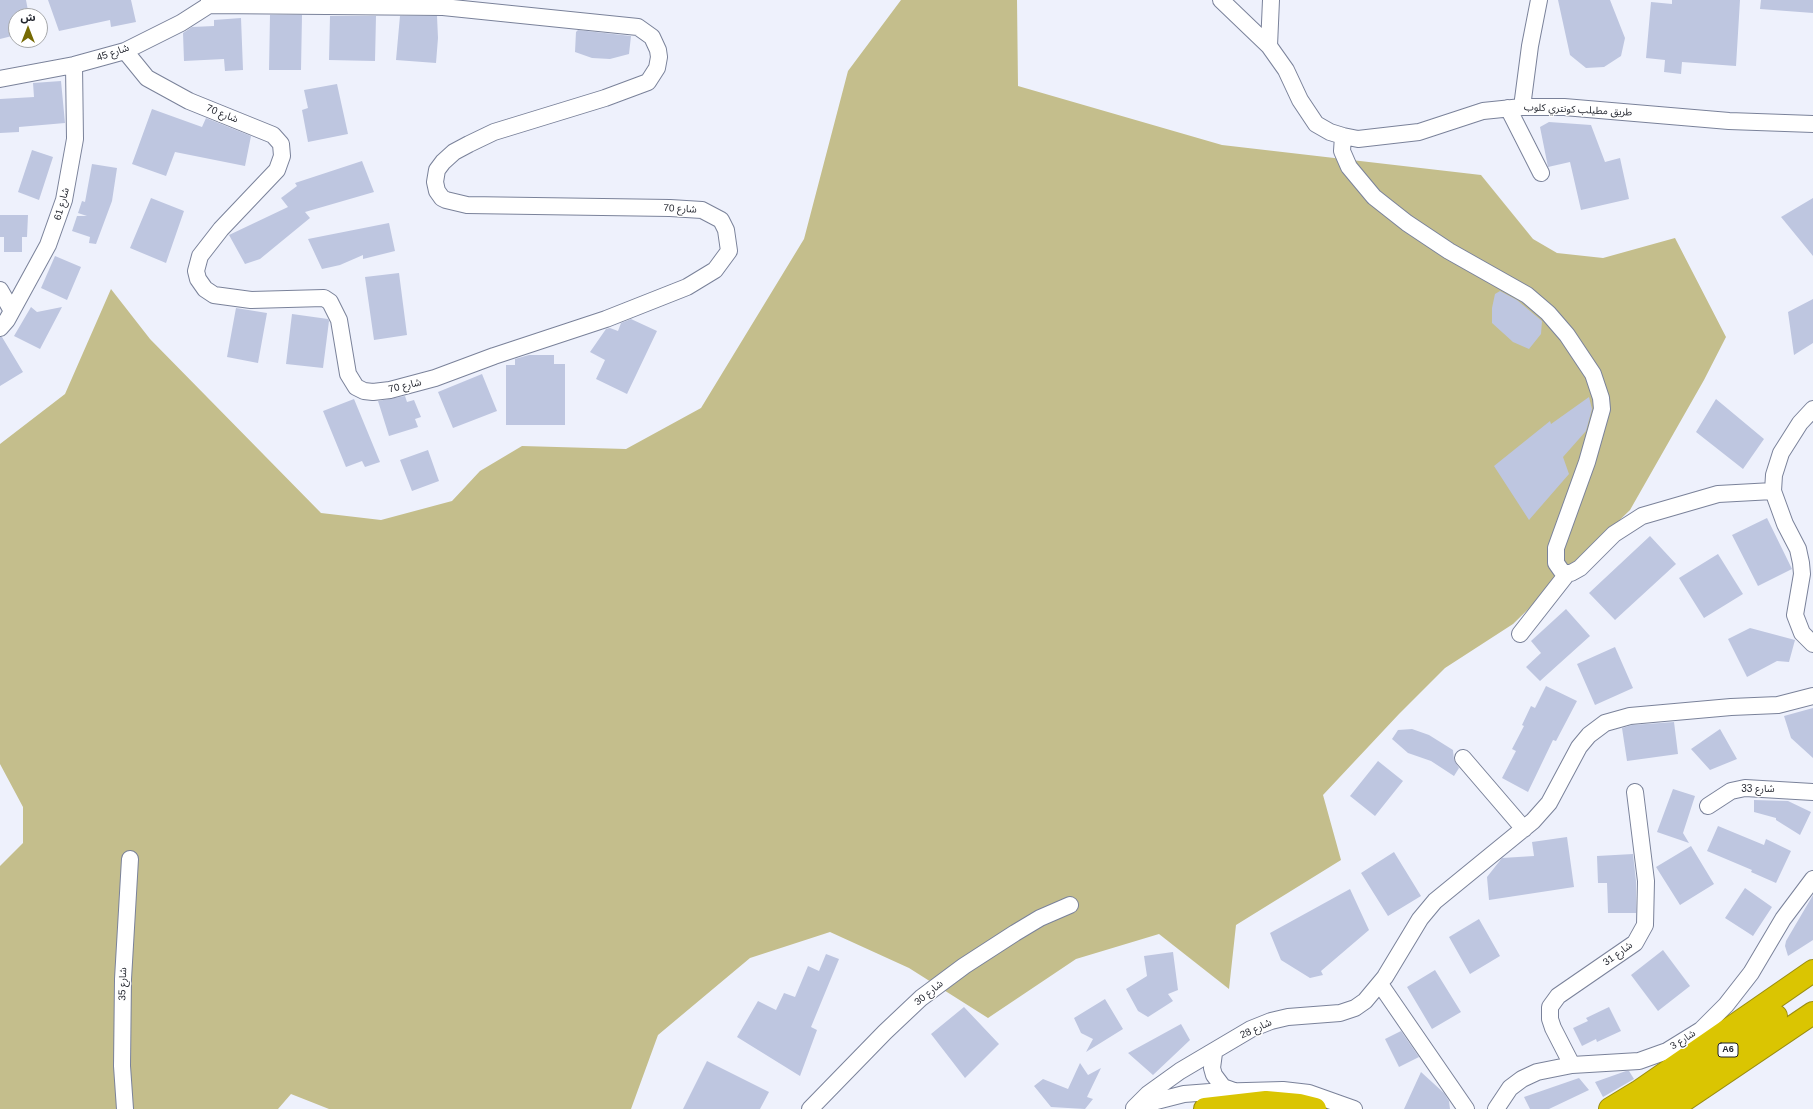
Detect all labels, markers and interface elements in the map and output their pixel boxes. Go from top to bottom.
north arrow [8,8,48,48]
text: ش [20,11,36,23]
street label: شارع 45 [95,42,131,64]
street label: طريق مطيلب كونتري كلوب [1524,101,1632,119]
street label: شارع 70 [204,102,240,126]
street label: شارع 61 [52,186,72,222]
street label: شارع 70 [663,202,697,216]
street label: شارع 70 [387,376,423,396]
street label: شارع 33 [1741,783,1775,795]
street label: شارع 31 [1601,939,1635,969]
street label: شارع 35 [116,967,130,1001]
street label: شارع 30 [912,978,946,1008]
street label: شارع 28 [1238,1017,1274,1041]
street label: شارع 3 [1668,1028,1698,1052]
road number: A6 [1718,1043,1738,1057]

